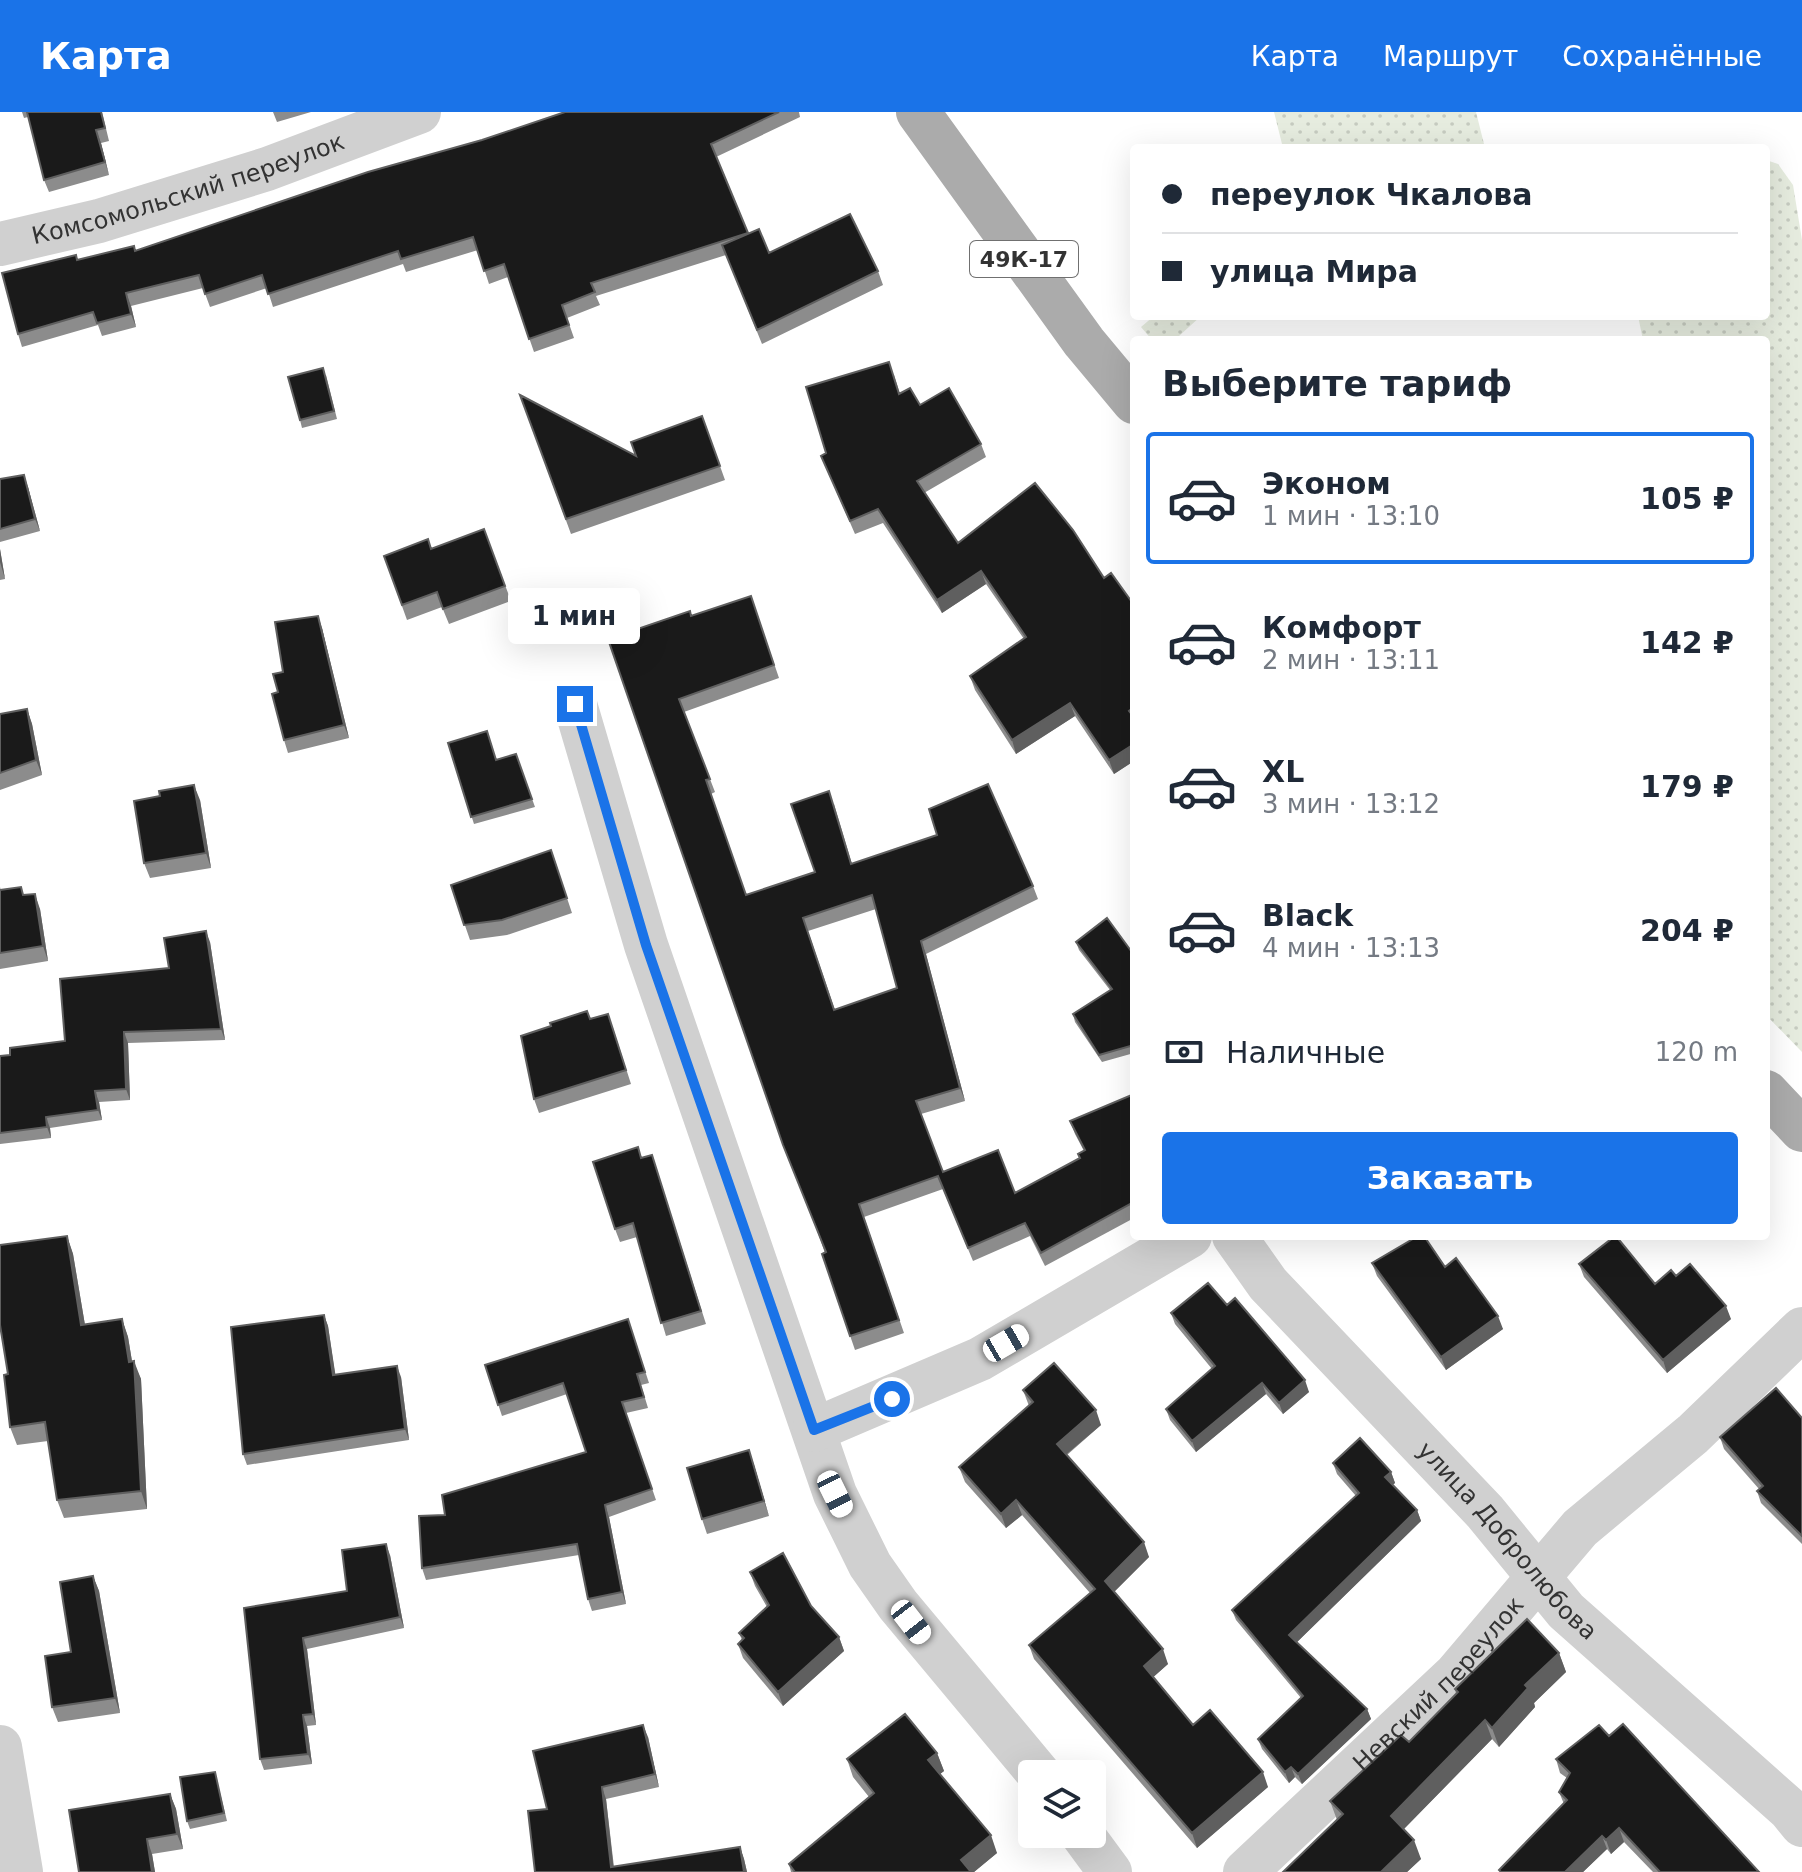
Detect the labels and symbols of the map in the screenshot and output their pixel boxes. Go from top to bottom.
street label: Комсомольский переулок [29,127,348,250]
road number: 49К-17 [970,241,1078,277]
callout: 1 мин [509,588,641,644]
route end [557,686,593,722]
car [979,1321,1033,1365]
route start [874,1381,910,1417]
street label: улица Добролюбова [1412,1436,1603,1646]
car [814,1467,856,1521]
street label: Невский переулок [1347,1591,1529,1777]
car [887,1596,935,1648]

